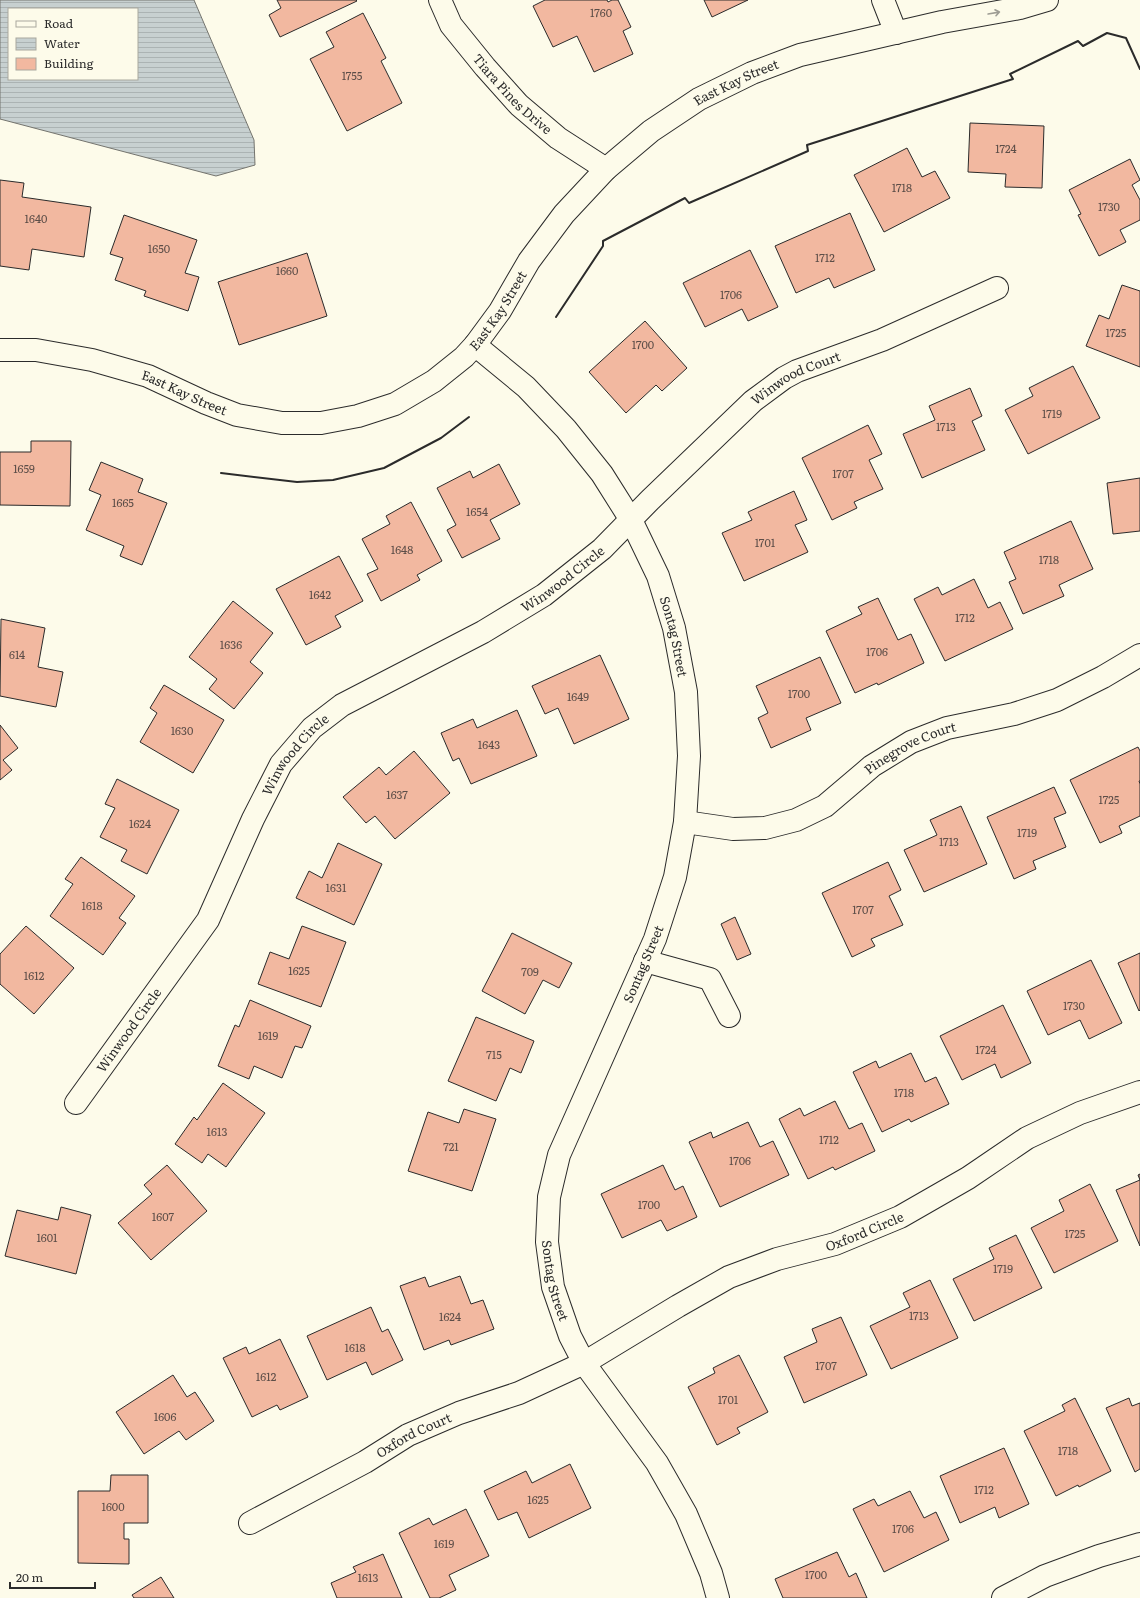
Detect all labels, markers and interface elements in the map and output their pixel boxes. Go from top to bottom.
house number: 1760 [590,4,612,20]
legend [8,8,138,80]
one-way arrow [987,9,1000,17]
text: Road [44,14,74,32]
text: Water [44,34,80,52]
street label: Tiara Pines Drive [469,49,557,138]
text: Building [44,54,94,72]
street label: East Kay Street [689,54,782,109]
house number: 1755 [342,67,363,83]
house number: 1724 [995,140,1017,156]
house number: 1718 [892,179,912,195]
house number: 1730 [1098,198,1120,214]
house number: 1640 [25,210,47,226]
house number: 1650 [148,240,170,256]
house number: 1712 [815,249,835,265]
house number: 1660 [276,262,298,278]
street label: East Kay Street [465,266,531,354]
house number: 1706 [720,286,742,302]
house number: 1725 [1106,324,1127,340]
house number: 1700 [632,336,654,352]
street label: Winwood Court [747,346,844,409]
street label: East Kay Street [140,365,231,420]
house number: 1719 [1042,405,1062,421]
house number: 1713 [936,418,956,434]
house number: 1659 [13,460,35,476]
house number: 1707 [832,465,854,481]
house number: 1665 [112,494,134,510]
house number: 1654 [466,503,488,519]
house number: 1701 [755,534,776,550]
house number: 1648 [391,541,413,557]
street label: Winwood Circle [517,541,608,616]
house number: 1718 [1039,551,1059,567]
house number: 1642 [309,586,331,602]
street label: Sontag Street [656,593,693,679]
house number: 1712 [955,609,975,625]
house number: 1636 [220,636,242,652]
house number: 1706 [866,643,888,659]
house number: 614 [9,646,25,662]
house number: 1700 [788,685,810,701]
house number: 1649 [567,688,589,704]
street label: Winwood Circle [257,709,332,798]
street label: Pinegrove Court [859,716,958,778]
house number: 1630 [171,722,193,738]
house number: 1643 [478,736,500,752]
house number: 1637 [386,786,408,802]
house number: 1725 [1099,791,1120,807]
house number: 1624 [129,815,151,831]
house number: 1719 [1017,824,1037,840]
house number: 1713 [939,833,959,849]
house number: 1631 [326,879,347,895]
house number: 1618 [82,897,102,913]
house number: 1707 [852,901,874,917]
street label: Sontag Street [618,921,668,1006]
house number: 1625 [288,962,310,978]
house number: 709 [521,963,539,979]
house number: 1612 [24,967,45,983]
street label: Winwood Circle [91,983,165,1076]
house number: 1730 [1063,997,1085,1013]
house number: 1619 [258,1027,279,1043]
house number: 1724 [975,1041,997,1057]
house number: 715 [486,1046,502,1062]
house number: 1718 [894,1084,914,1100]
house number: 1613 [207,1123,227,1139]
house number: 1712 [819,1131,839,1147]
house number: 721 [443,1138,459,1154]
house number: 1706 [729,1152,751,1168]
house number: 1700 [638,1196,660,1212]
street label: Oxford Circle [823,1206,907,1255]
house number: 1607 [152,1208,175,1224]
house number: 1725 [1065,1225,1086,1241]
house number: 1601 [36,1229,58,1245]
street label: Sontag Street [538,1239,574,1324]
house number: 1719 [993,1260,1013,1276]
house number: 1713 [909,1307,929,1323]
house number: 1624 [439,1308,461,1324]
house number: 1618 [345,1339,365,1355]
house number: 1707 [815,1357,837,1373]
house number: 1612 [256,1368,277,1384]
house number: 1701 [718,1391,739,1407]
street label: Oxford Court [372,1407,455,1462]
house number: 1606 [154,1408,176,1424]
house number: 1718 [1058,1442,1078,1458]
house number: 1712 [974,1481,994,1497]
house number: 1625 [527,1491,549,1507]
house number: 1600 [101,1498,125,1514]
house number: 1706 [892,1520,914,1536]
house number: 1619 [434,1535,455,1551]
scale bar [10,1564,95,1590]
house number: 1700 [805,1566,827,1582]
text: 20 m [16,1568,43,1586]
house number: 1613 [358,1569,378,1585]

